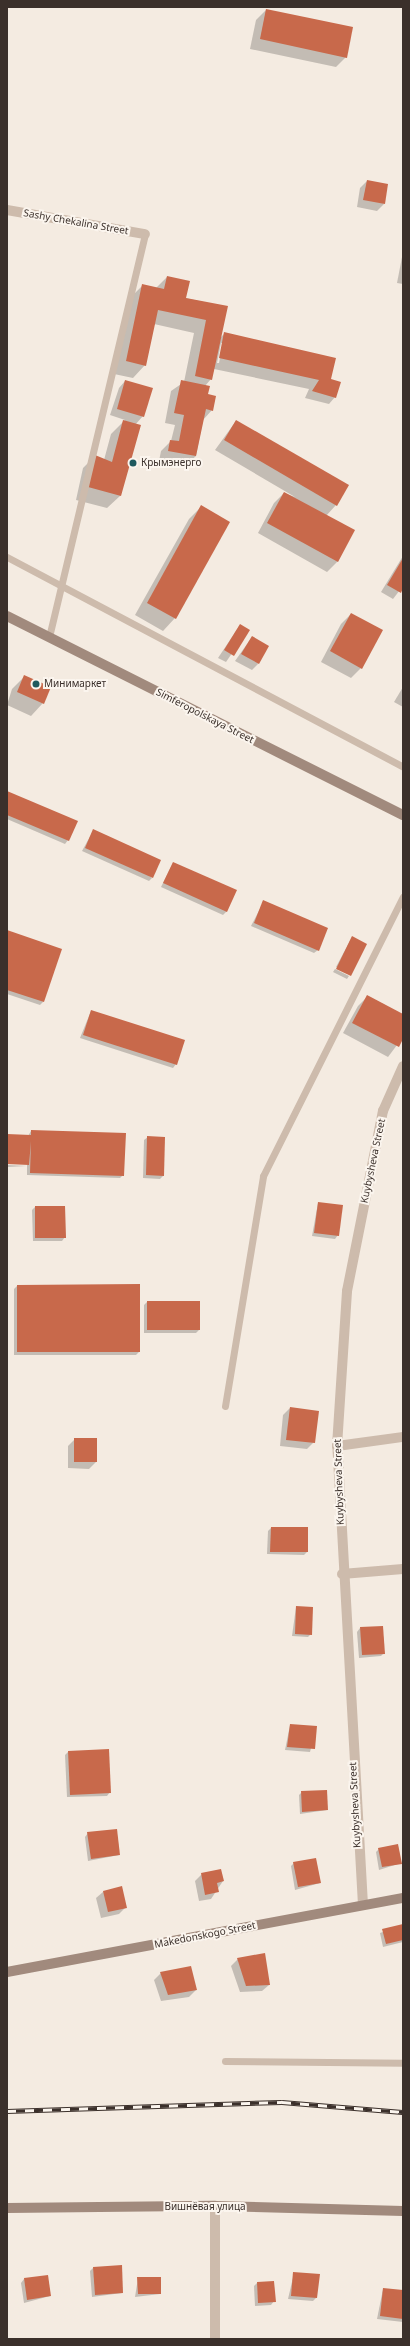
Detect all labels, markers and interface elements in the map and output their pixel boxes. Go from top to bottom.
street label: Sashy Chekalina Street [23,207,129,237]
place label: Крымэнерго [141,457,201,469]
marker: Крымэнерго [128,458,138,468]
place label: Минимаркет [44,678,106,690]
marker: Минимаркет [31,679,41,689]
street label: Simferopolskaya Street [154,686,256,746]
street label: Kuybysheva Street [358,1118,388,1204]
street label: Kuybysheva Street [332,1439,346,1525]
street label: Kuybysheva Street [347,1762,363,1848]
street label: Makedonskogo Street [153,1919,257,1951]
street label: Вишнёвая улица [164,2201,246,2213]

